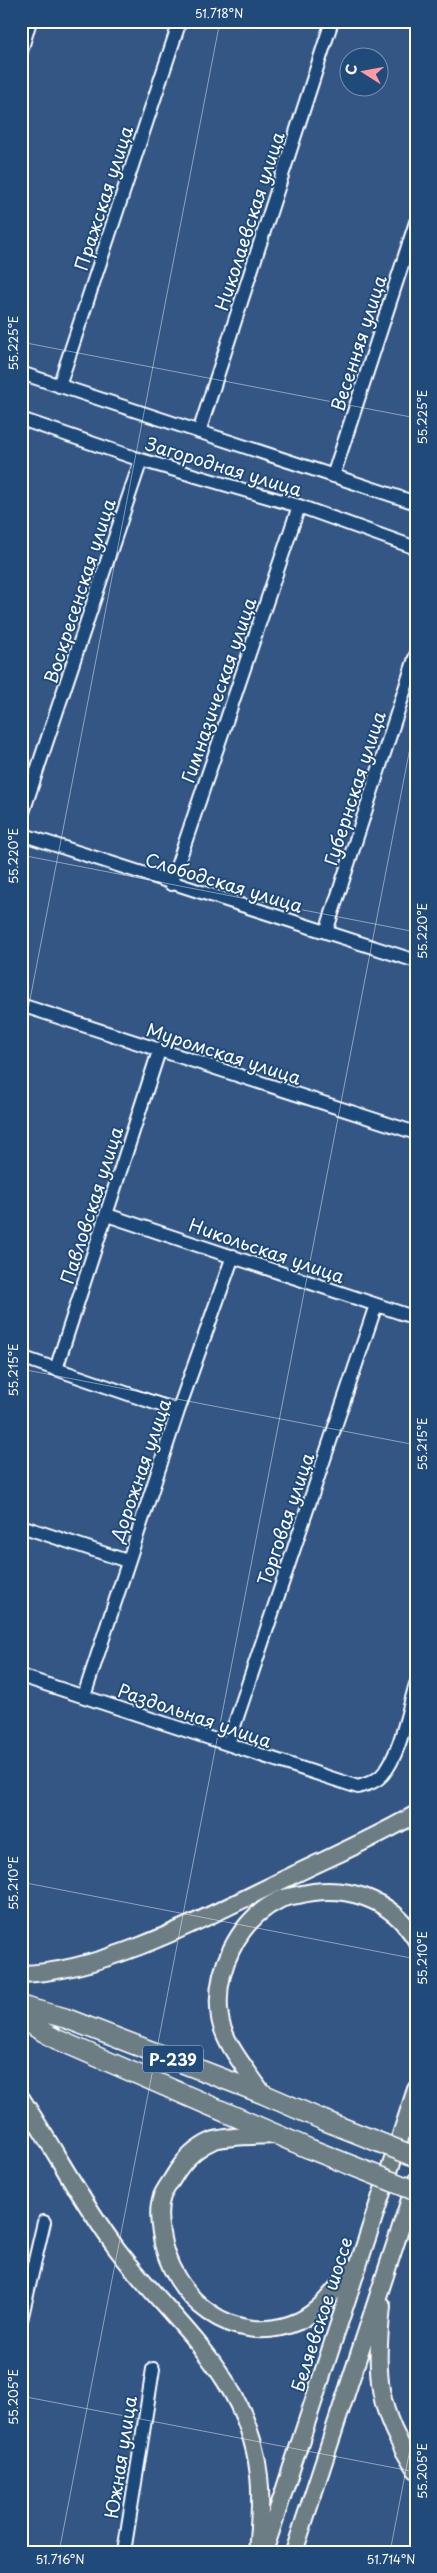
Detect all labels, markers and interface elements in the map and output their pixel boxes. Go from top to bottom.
text: 51.718°N [195,4,243,22]
north arrow [340,48,390,98]
text: С [339,62,362,77]
street label: Пражская улица [67,121,139,274]
street label: Николаевская улица [207,127,291,314]
street label: Весенняя улица [323,271,393,414]
text: 55.225°E [4,316,22,370]
text: 55.225°E [413,390,431,444]
street label: Загородная улица [143,429,306,503]
street label: Воскресенская улица [36,494,122,687]
street label: Гимназическая улица [174,593,263,786]
street label: Губернская улица [316,707,392,869]
text: 55.220°E [4,828,22,884]
street label: Слободская улица [142,845,307,919]
text: 55.220°E [413,903,431,959]
street label: Муромская улица [143,1015,305,1091]
street label: Павловская улица [53,1122,129,1287]
street label: Никольская улица [186,1211,349,1289]
text: 55.215°E [4,1344,22,1396]
street label: Дорожная улица [103,1394,177,1546]
text: 55.215°E [413,1418,431,1470]
street label: Торговая улица [250,1448,321,1589]
street label: Раздольная улица [115,1676,276,1754]
text: 55.210°E [4,1856,22,1910]
text: 55.210°E [413,1931,431,1985]
road number: Р-239 [143,2046,203,2072]
street label: Беляевское шоссе [283,2233,359,2395]
text: 55.205°E [4,2369,22,2425]
street label: Южная улица [97,2393,143,2520]
text: 55.205°E [413,2443,431,2499]
text: 51.716°N [35,2550,85,2568]
text: 51.714°N [367,2550,415,2568]

